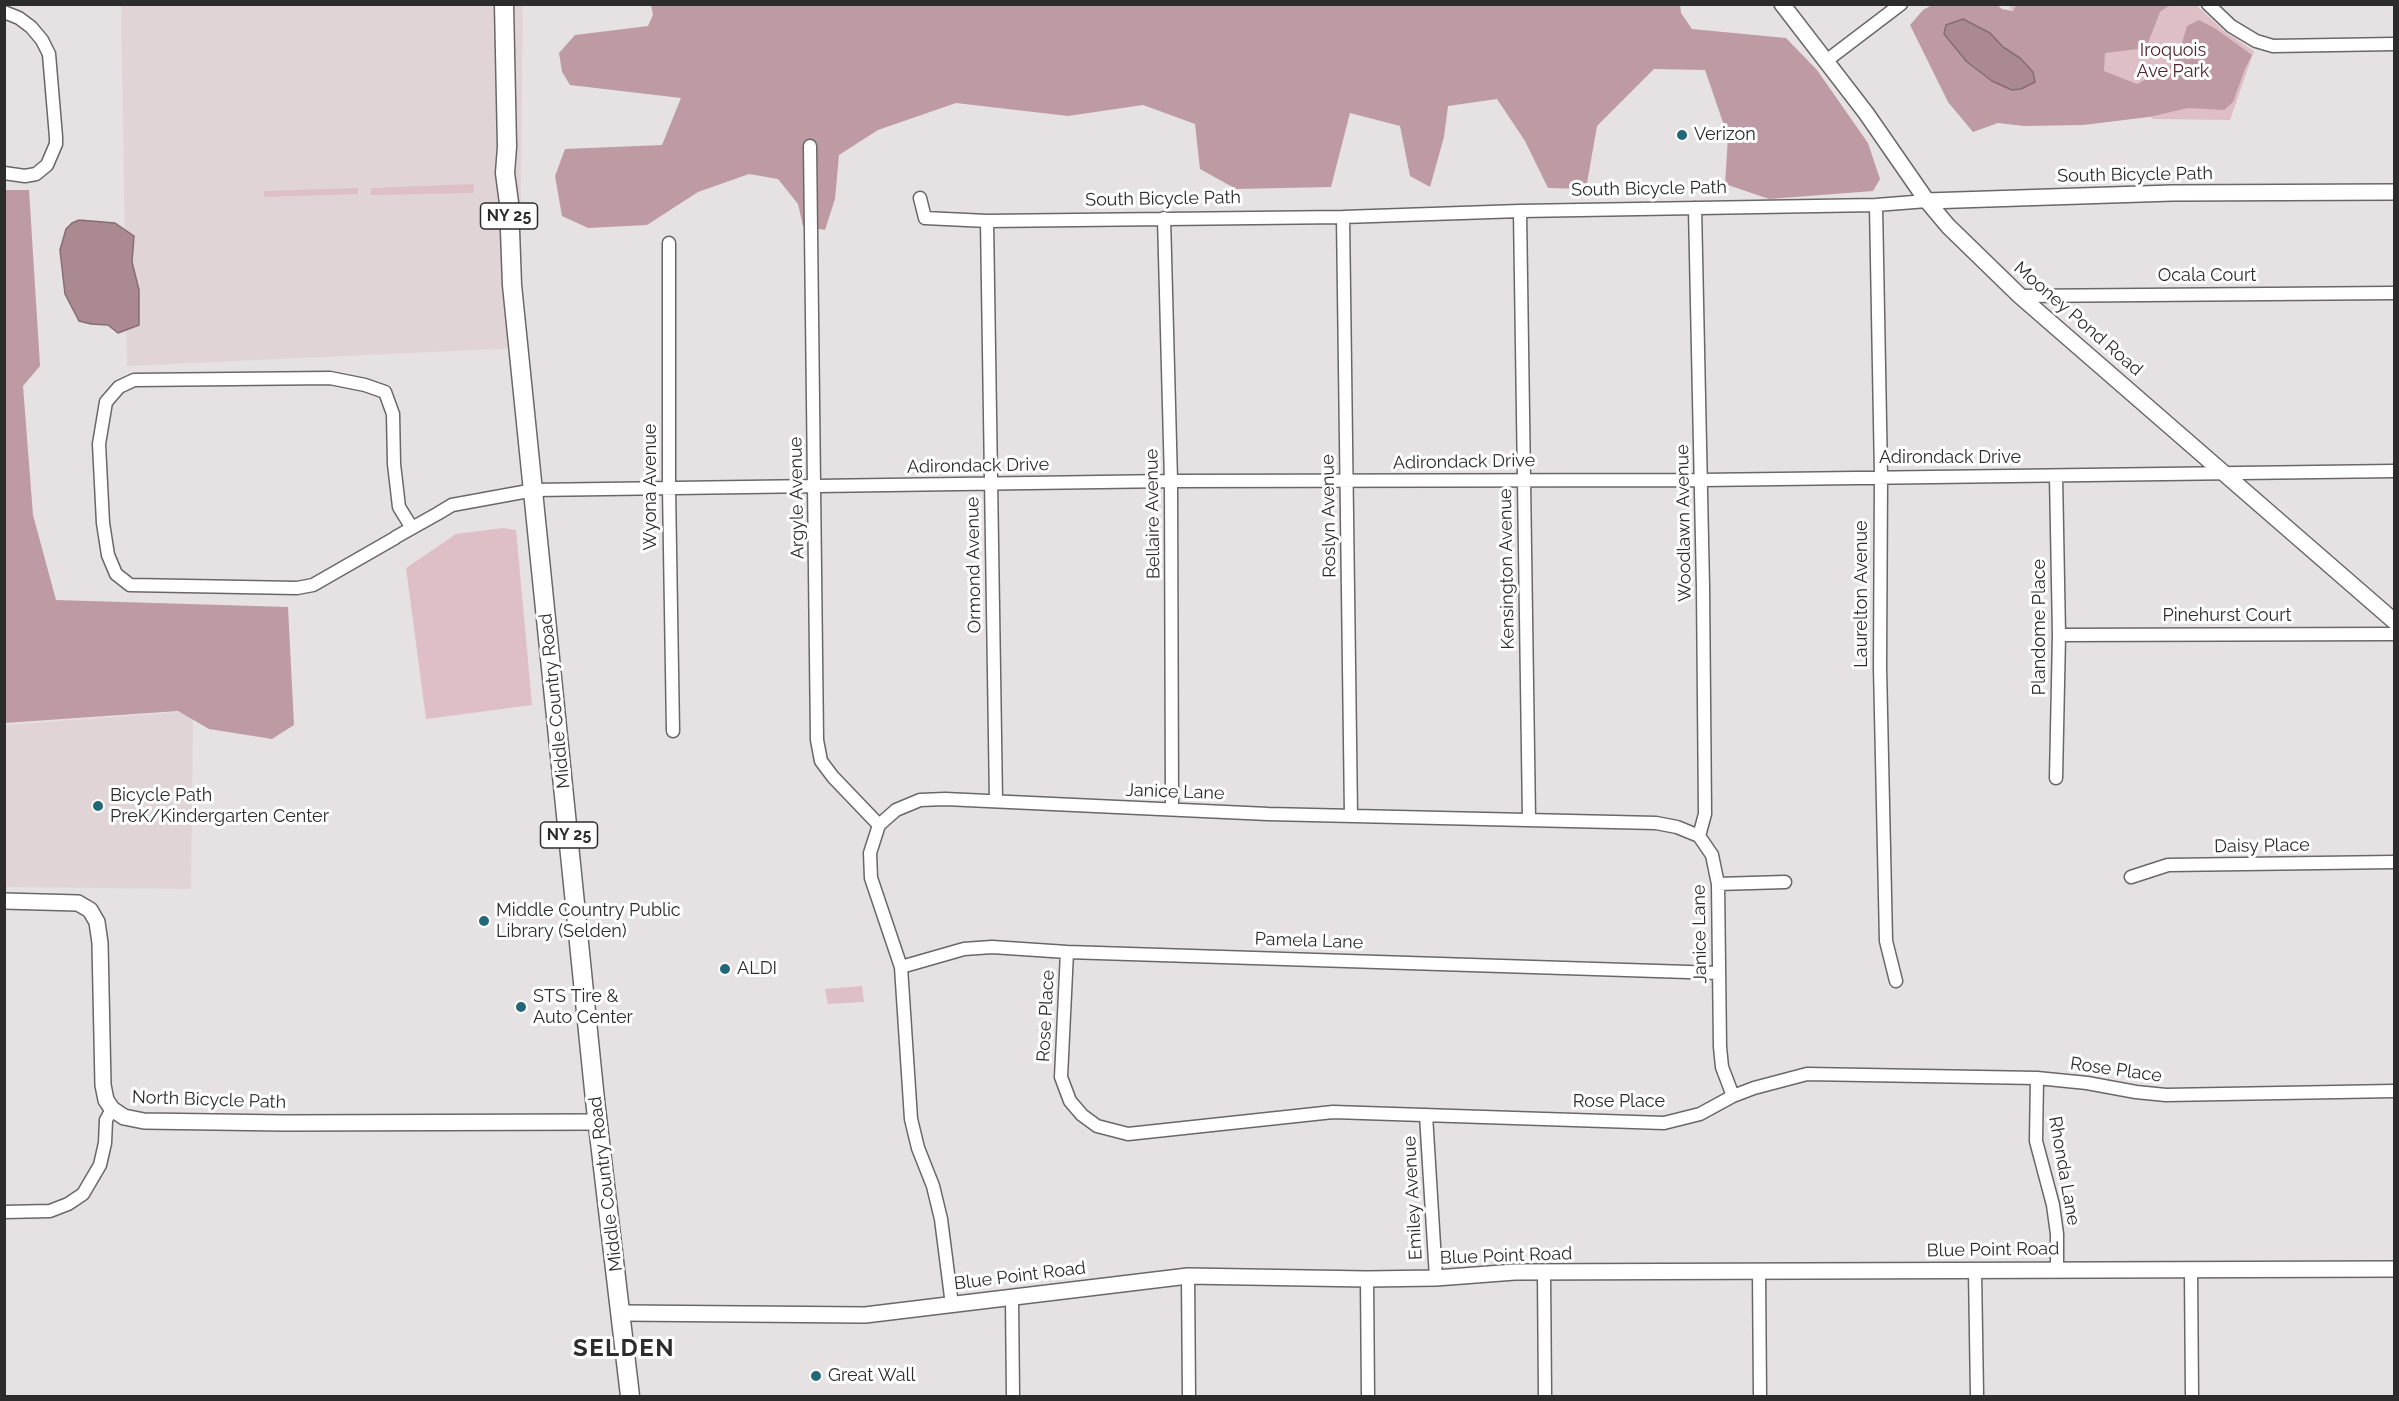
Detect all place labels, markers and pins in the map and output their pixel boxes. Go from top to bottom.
place label: Verizon [1694,124,1756,146]
marker: Verizon [1675,128,1689,142]
place label: Bicycle Path PreK/Kindergarten Center [110,785,329,828]
marker: Bicycle Path PreK/Kindergarten Center [91,799,105,813]
place label: Middle Country Public Library (Selden) [496,900,681,942]
marker: Middle Country Public Library (Selden) [477,914,491,928]
place label: ALDI [737,958,777,980]
marker: ALDI [718,962,732,976]
place label: STS Tire & Auto Center [533,986,633,1028]
marker: STS Tire & Auto Center [514,1000,528,1014]
place label: Great Wall [828,1365,915,1387]
marker: Great Wall [809,1369,823,1383]

